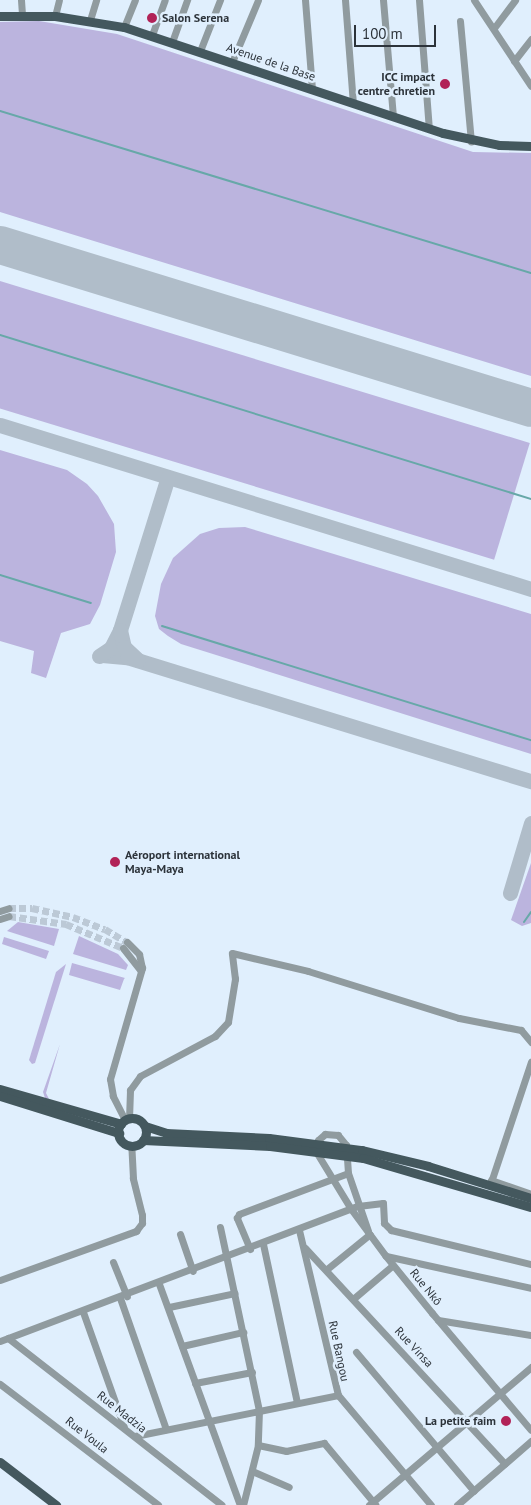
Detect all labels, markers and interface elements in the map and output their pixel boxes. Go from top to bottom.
place label: Salon Serena [162,11,229,25]
marker: Salon Serena [146,12,158,24]
scale bar [356,15,438,47]
text: 100 m [362,24,403,43]
street label: Avenue de la Base [225,40,317,84]
place label: ICC impact centre chretien [358,70,435,98]
marker: ICC impact centre chretien [439,78,451,90]
place label: Aéroport international Maya-Maya [125,848,240,876]
marker: Aéroport international Maya-Maya [109,856,121,868]
street label: Rue Nkô [407,1266,445,1308]
street label: Rue Bangou [326,1319,352,1383]
street label: Rue Vinsa [392,1324,436,1370]
street label: Rue Madzia [94,1388,150,1436]
street label: Rue Voula [62,1414,112,1456]
place label: La petite faim [425,1414,496,1428]
marker: La petite faim [500,1415,512,1427]

